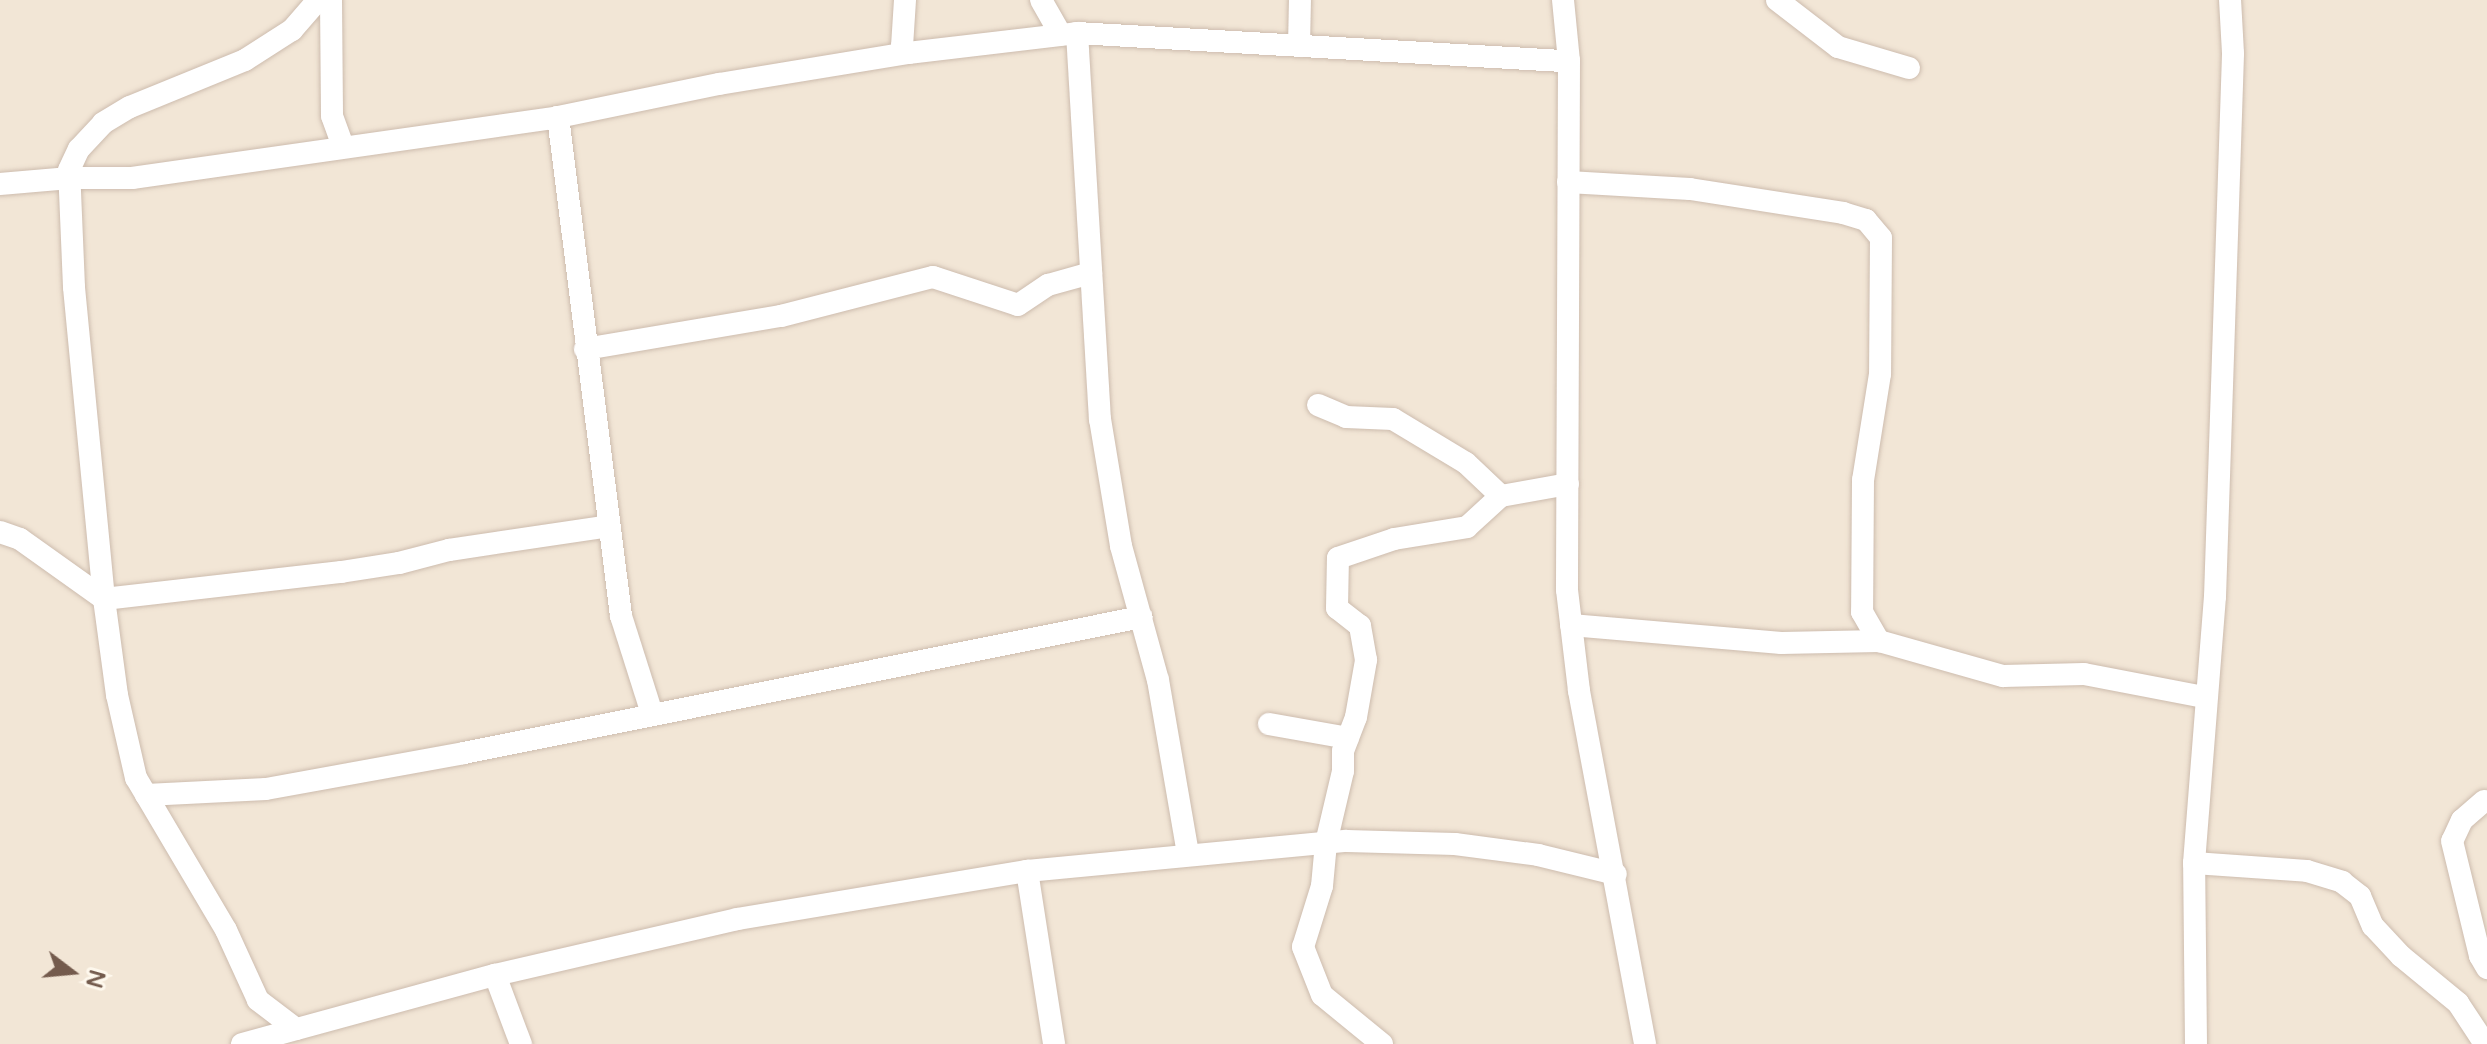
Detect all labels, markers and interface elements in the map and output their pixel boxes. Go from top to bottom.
north arrow [32,932,112,1012]
text: N [80,967,110,991]

